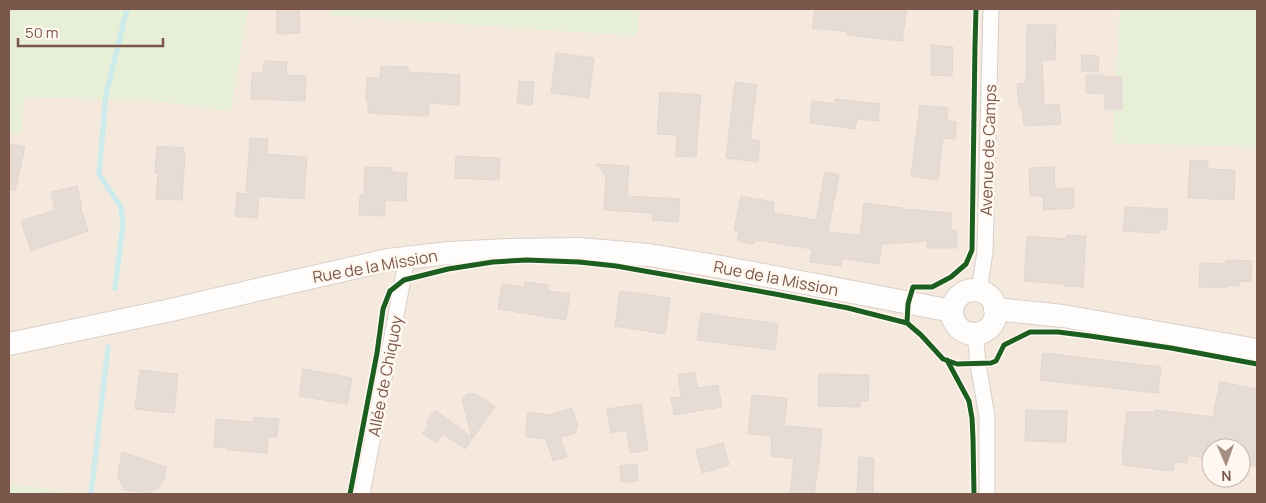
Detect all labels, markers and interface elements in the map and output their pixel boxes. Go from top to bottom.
scale bar [18,15,162,47]
text: 50 m [25,22,59,43]
street label: Avenue de Camps [975,84,1001,216]
street label: Rue de la Mission [311,244,439,288]
street label: Rue de la Mission [712,255,840,301]
street label: Allée de Chiquoy [362,313,408,438]
north arrow [1201,438,1251,488]
text: N [1221,467,1232,486]

